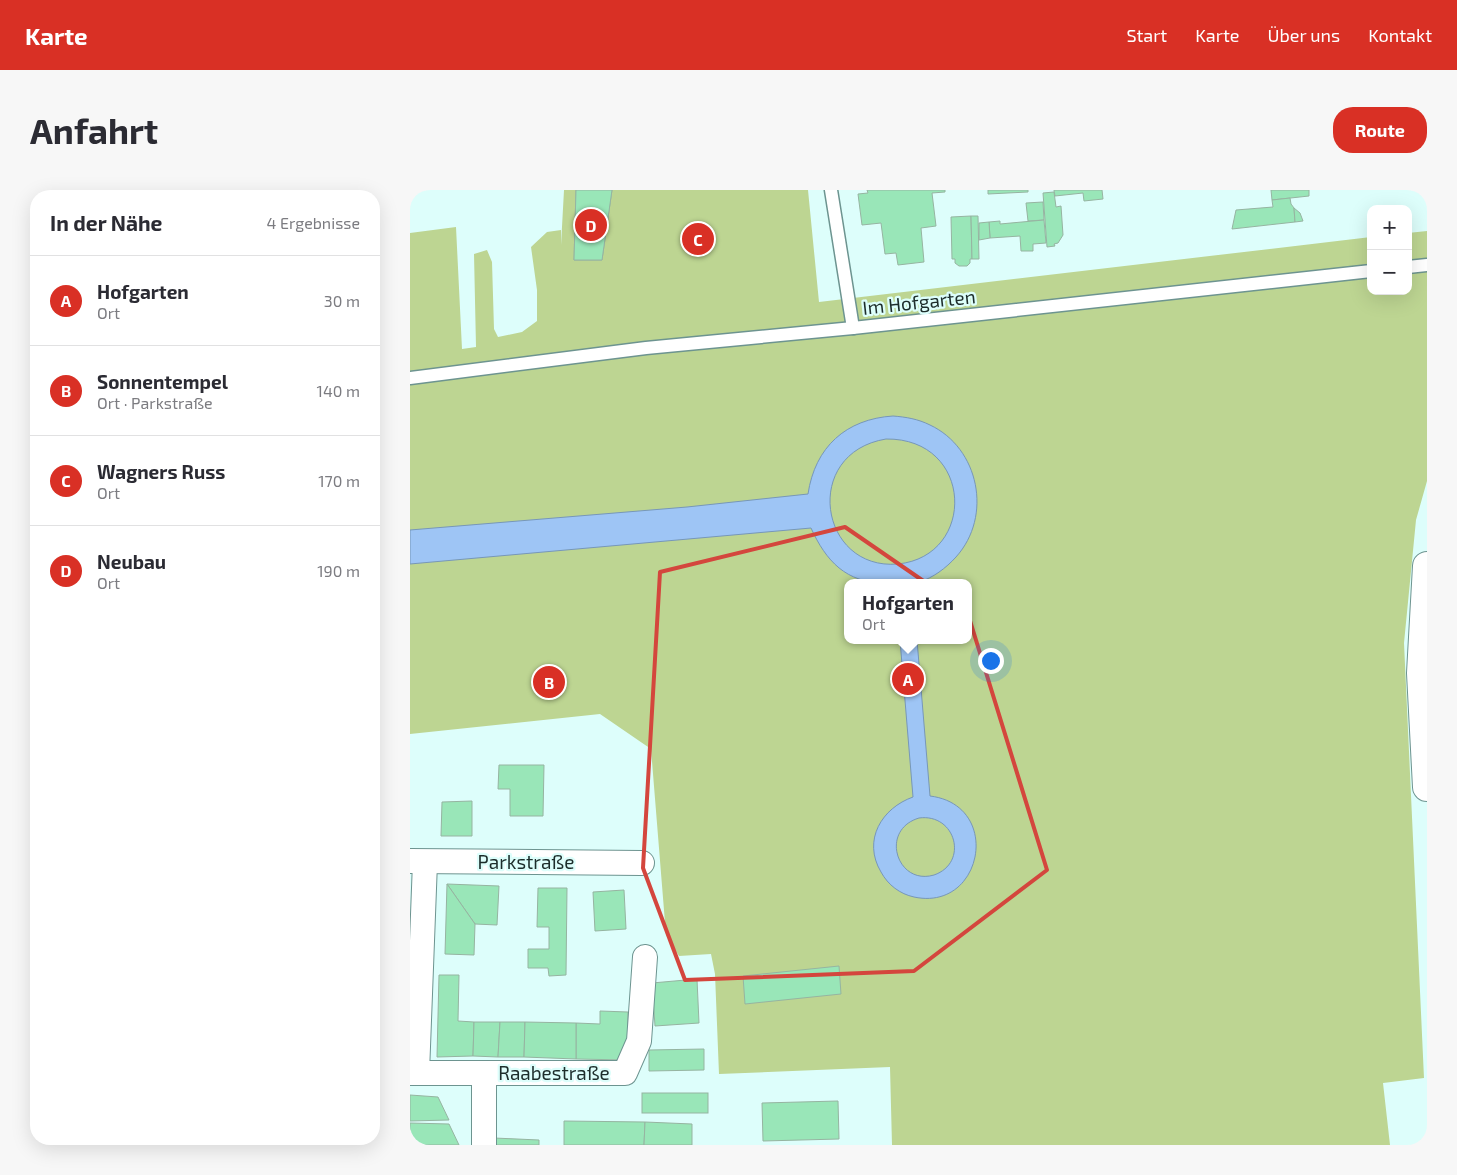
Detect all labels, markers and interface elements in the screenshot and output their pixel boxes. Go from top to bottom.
text: Karte [25,21,88,50]
text: Start [1126,24,1167,46]
text: Karte [1195,24,1240,46]
text: Über uns [1268,24,1340,46]
text: Kontakt [1368,24,1432,46]
button: Route [1333,107,1427,153]
text: Anfahrt [30,109,158,151]
map controls [1367,205,1412,295]
button: + [1367,205,1412,250]
pin: D [575,206,607,244]
text: In der Nähe [50,210,162,235]
text: 4 Ergebnisse [267,213,360,232]
pin: C [682,220,714,258]
button: − [1367,250,1412,295]
text: Hofgarten [97,280,189,303]
street label: Im Hofgarten [861,284,977,319]
text: A [61,291,71,310]
text: 30 m [324,291,360,310]
text: Ort [97,303,120,322]
text: Sonnentempel [97,370,228,393]
text: B [61,381,71,400]
text: 140 m [317,381,360,400]
text: Ort · Parkstraße [97,393,213,412]
text: Wagners Russ [97,460,225,483]
text: C [61,471,71,490]
text: 170 m [318,471,360,490]
text: Ort [97,483,120,502]
text: Neubau [97,550,166,573]
text: D [61,561,71,580]
text: 190 m [317,561,360,580]
text: Ort [97,573,120,592]
popup [844,579,972,644]
text: Hofgarten [862,591,954,614]
text: Ort [862,614,885,633]
your location [978,648,1004,674]
pin: A [892,660,924,698]
pin: B [533,663,565,701]
street label: Parkstraße [478,850,574,873]
street label: Raabestraße [498,1061,610,1084]

